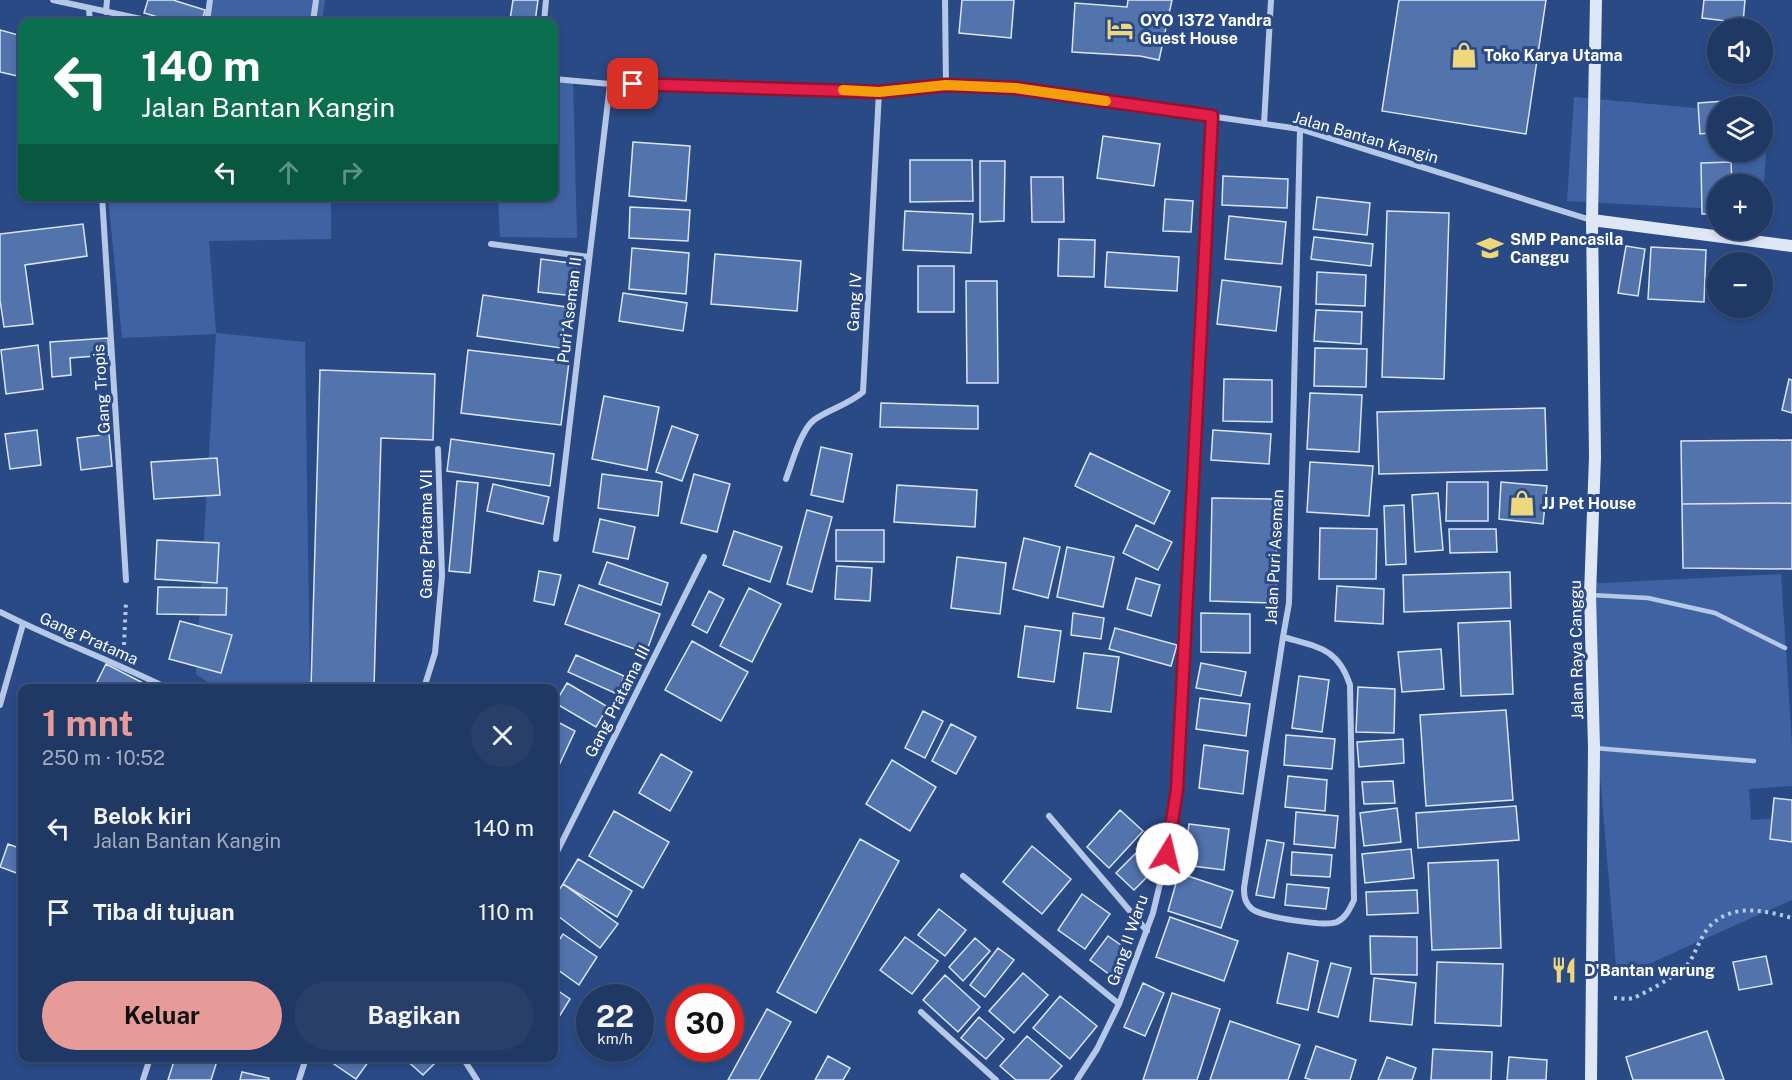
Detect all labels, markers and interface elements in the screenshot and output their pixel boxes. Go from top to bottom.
place label: OYO 1372 Yandra Guest House [1140,11,1271,48]
hotel icon: OYO 1372 Yandra Guest House [1105,14,1135,44]
map controls [1707,18,1773,318]
button: sound [1707,18,1773,84]
shop icon: Toko Karya Utama [1449,40,1479,70]
text: 140 m [141,41,261,90]
icon: left [42,42,120,120]
place label: Toko Karya Utama [1484,46,1623,65]
pin [607,58,658,109]
icon: arrive [616,67,649,100]
text: Jalan Bantan Kangin [141,91,395,123]
button: layers [1707,96,1773,162]
street label: Jalan Bantan Kangin [1291,108,1441,167]
icon: left [209,156,242,189]
icon: ahead [272,156,305,189]
icon: right [335,156,368,189]
button: + [1707,174,1773,240]
place label: SMP Pancasila Canggu [1510,230,1623,267]
school or university icon: SMP Pancasila Canggu [1475,233,1505,263]
button: − [1707,252,1773,318]
street label: Puri Aseman II [554,256,585,364]
street label: Gang IV [843,272,866,332]
street label: Gang Tropis [89,344,114,434]
street label: Gang Pratama VII [417,469,436,599]
shop icon: JJ Pet House [1507,488,1537,518]
street label: Jalan Puri Aseman [1261,489,1288,625]
place label: JJ Pet House [1542,494,1636,513]
street label: Jalan Raya Canggu [1566,580,1587,720]
street label: Gang Pratama [37,608,141,669]
street label: Gang Pratama III [581,642,654,761]
text: 1 mnt [42,702,133,744]
button: close [471,704,534,767]
text: 250 m · 10:52 [42,746,165,770]
text: Belok kiri [93,803,191,829]
icon: left [42,812,75,845]
text: 140 m [473,815,534,841]
position arrow [1135,822,1199,886]
text: Jalan Bantan Kangin [93,829,281,853]
street label: Gang II Waru [1103,892,1152,988]
icon: arrive [42,896,75,929]
text: Tiba di tujuan [93,899,234,925]
text: 110 m [478,899,534,925]
restaurant icon: D'Bantan warung [1549,955,1579,985]
place label: D'Bantan warung [1584,961,1715,980]
button: Keluar [42,981,282,1050]
button: Bagikan [294,981,534,1050]
speed limit sign: 30 [666,984,744,1062]
text: 22 [596,998,634,1034]
text: km/h [597,1030,633,1047]

